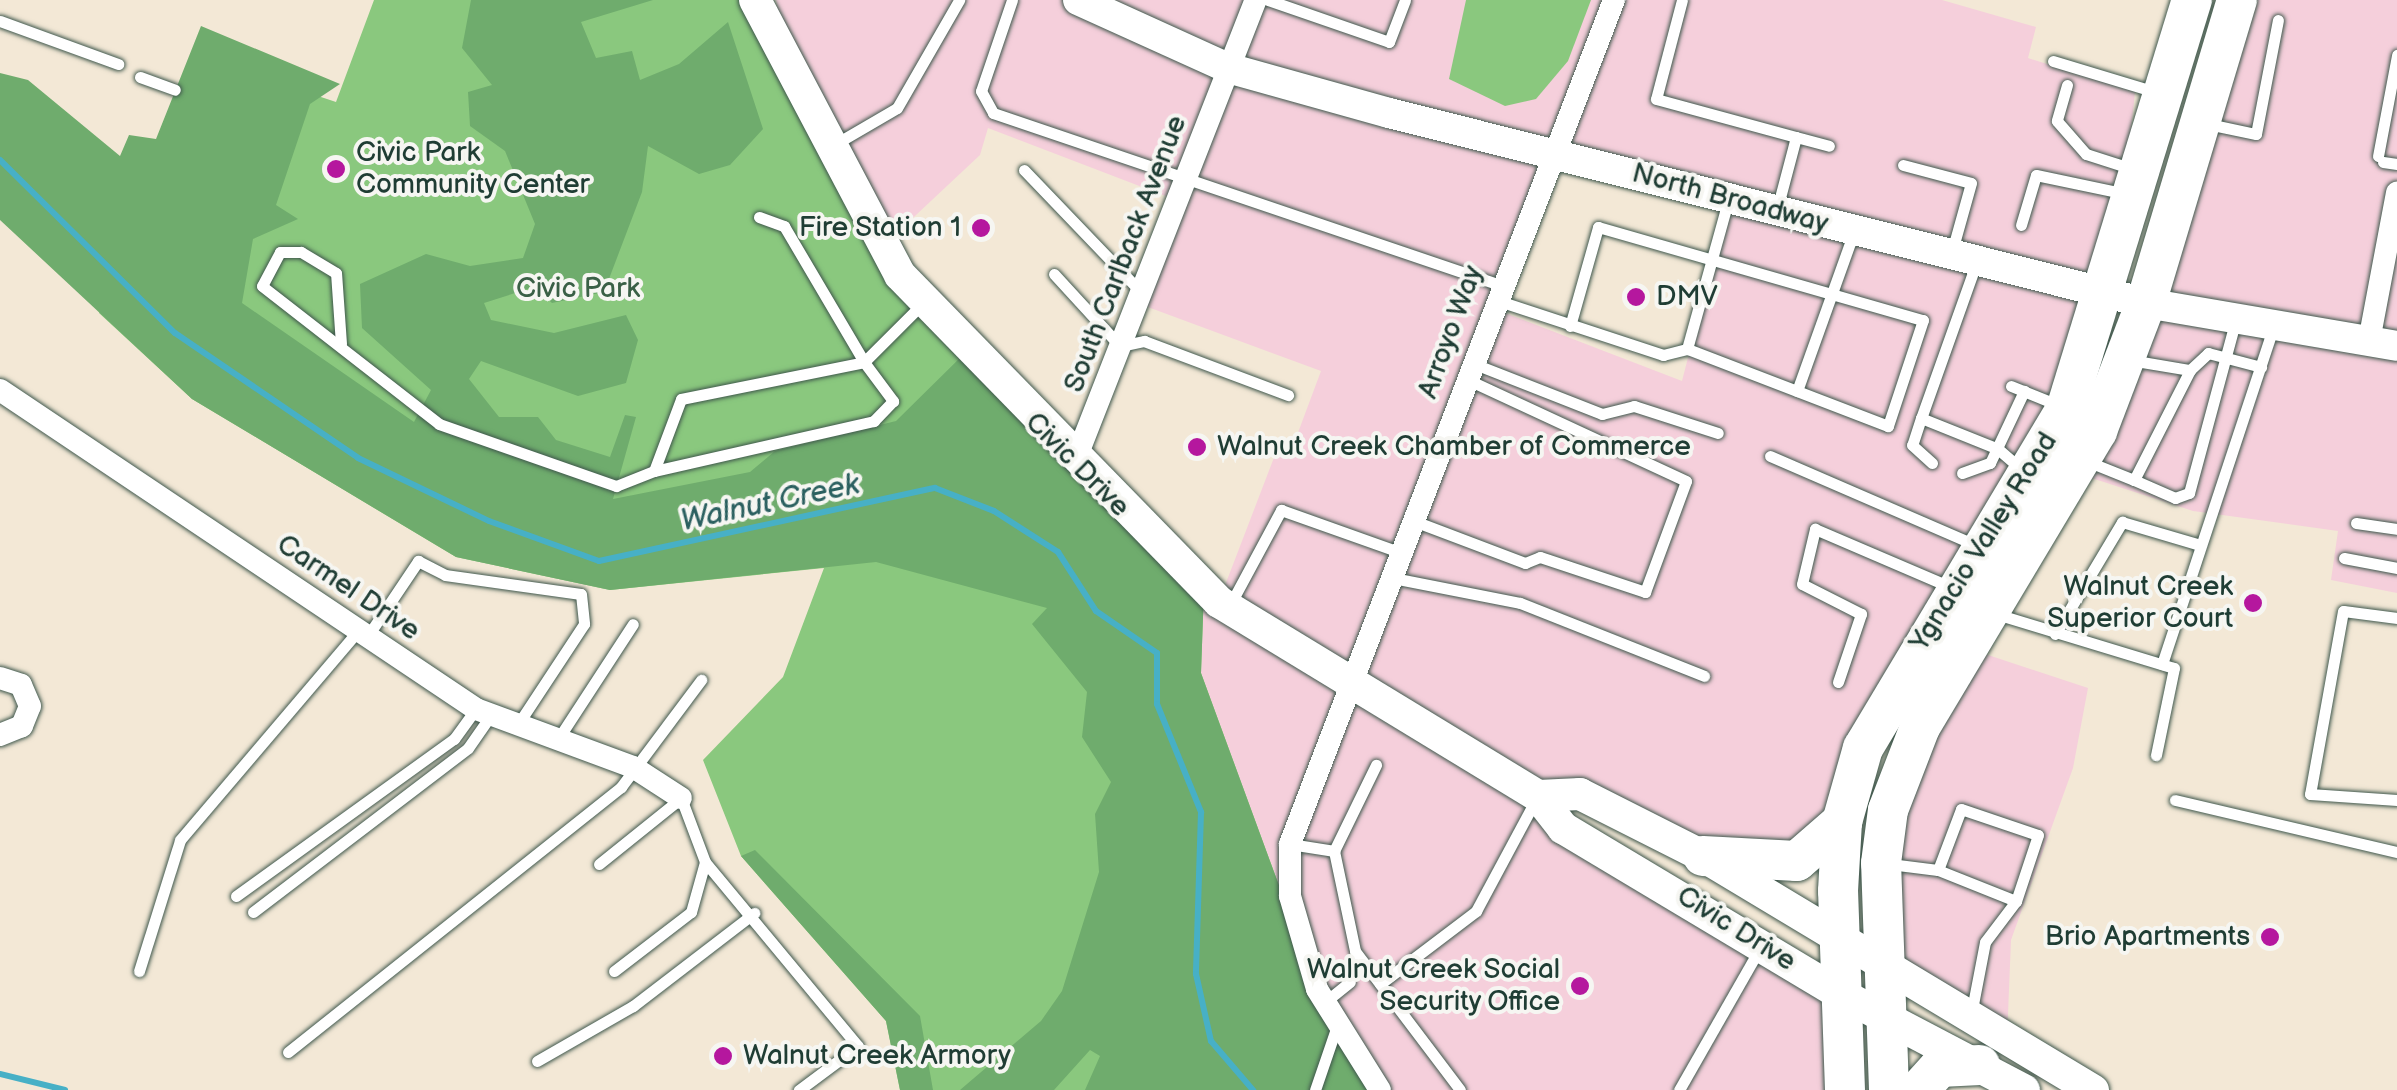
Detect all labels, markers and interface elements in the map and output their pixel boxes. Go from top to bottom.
street label: South Carlback Avenue [1058,111,1194,397]
place label: Civic Park Community Center [356,136,592,202]
street label: North Broadway [1628,157,1832,241]
marker: Civic Park Community Center [325,158,347,180]
place label: Fire Station 1 [798,211,961,245]
marker: Fire Station 1 [970,217,992,239]
street label: Arroyo Way [1411,260,1491,404]
park label: Civic Park [516,272,640,306]
place label: DMV [1656,280,1718,314]
marker: DMV [1625,286,1647,308]
street label: Civic Drive [1018,406,1136,524]
street label: Ygnacio Valley Road [1902,425,2066,659]
place label: Walnut Creek Chamber of Commerce [1217,430,1691,464]
marker: Walnut Creek Chamber of Commerce [1186,436,1208,458]
water label: Walnut Creek [677,466,863,540]
street label: Carmel Drive [270,528,426,648]
place label: Walnut Creek Superior Court [2047,570,2233,636]
marker: Walnut Creek Superior Court [2242,592,2264,614]
street label: Civic Drive [1670,879,1802,979]
place label: Brio Apartments [2045,920,2250,954]
marker: Brio Apartments [2259,926,2281,948]
place label: Walnut Creek Social Security Office [1306,953,1560,1019]
marker: Walnut Creek Social Security Office [1569,975,1591,997]
place label: Walnut Creek Armory [743,1039,1011,1073]
marker: Walnut Creek Armory [712,1045,734,1067]

